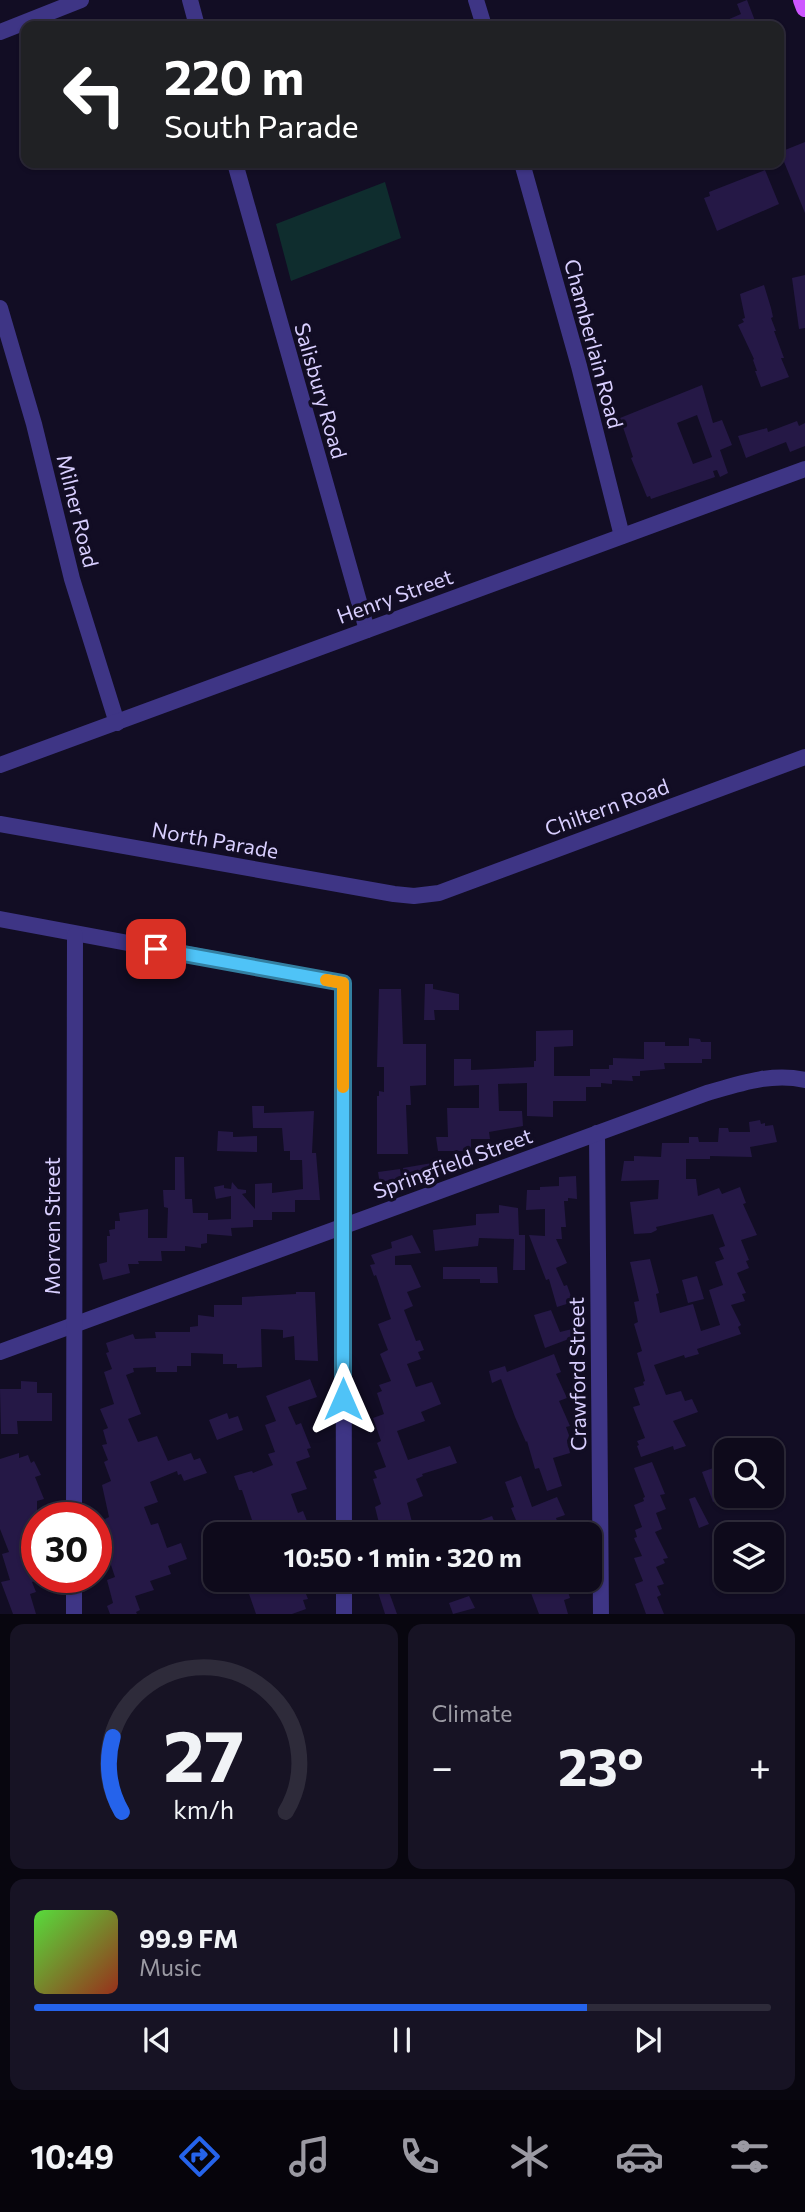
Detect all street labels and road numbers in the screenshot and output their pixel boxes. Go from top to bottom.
street label: Chamberlain Road [560,256,629,431]
street label: Salisbury Road [290,320,353,461]
street label: Milner Road [52,452,105,570]
street label: Henry Street [333,563,456,628]
street label: Chiltern Road [541,773,672,841]
street label: North Parade [150,816,280,863]
street label: Springfield Street [369,1122,535,1203]
street label: Morven Street [39,1157,64,1295]
street label: Crawford Street [563,1297,590,1451]

